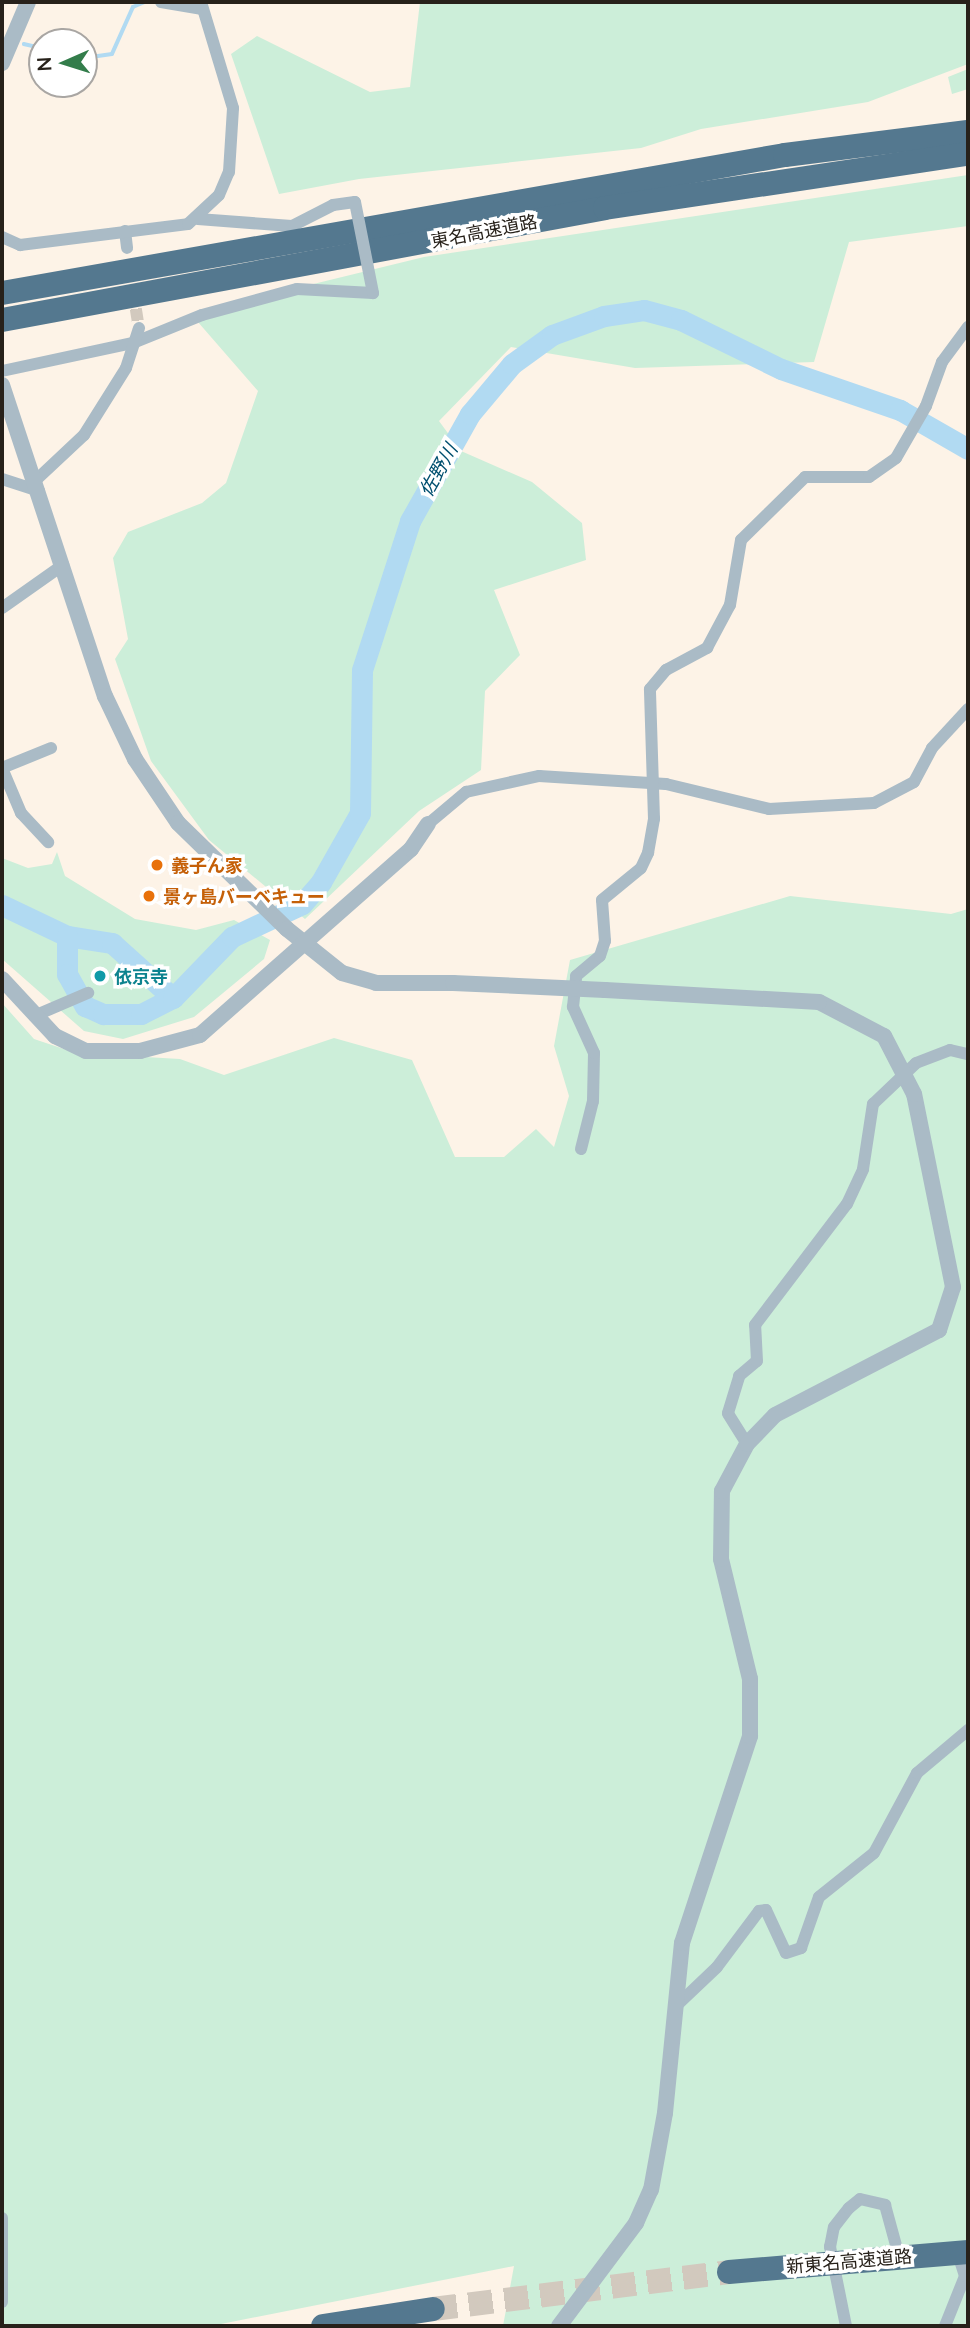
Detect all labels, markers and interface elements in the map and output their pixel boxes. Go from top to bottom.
north arrow [28,28,98,98]
text: N [32,56,55,72]
street label: 東名高速道路 [429,210,539,252]
water label: 佐野川 [414,440,462,500]
place label: 義子ん家 [171,854,243,876]
marker: 義子ん家 [149,857,165,873]
place label: 景ヶ島バーベキュー [163,885,325,907]
marker: 景ヶ島バーベキュー [141,888,157,904]
place label: 依京寺 [114,965,168,987]
marker: 依京寺 [92,968,108,984]
street label: 新東名高速道路 [785,2245,913,2277]

